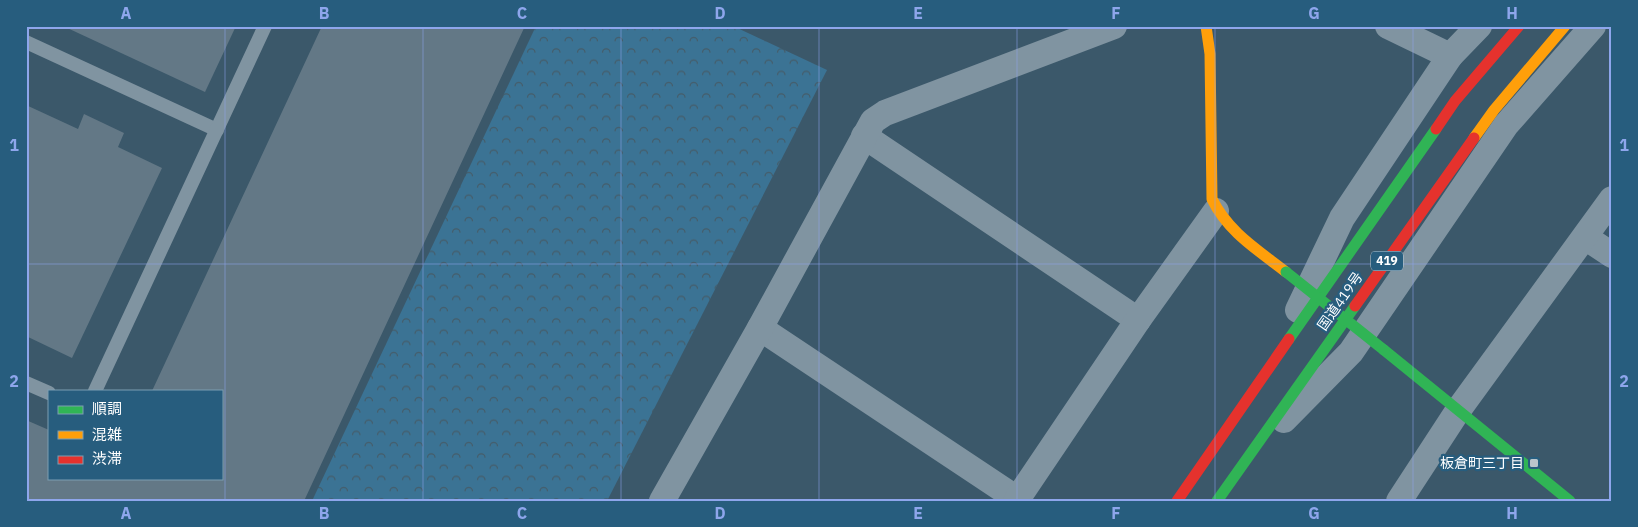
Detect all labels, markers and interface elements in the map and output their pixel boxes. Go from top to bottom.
text: A [121,3,132,23]
text: B [319,3,330,23]
text: C [517,3,527,23]
text: D [714,3,726,23]
text: E [913,3,923,23]
text: F [1111,3,1121,23]
text: G [1308,3,1320,23]
text: H [1506,3,1518,23]
text: 1 [9,135,19,155]
text: 1 [1619,135,1629,155]
road number: 419 [1371,252,1403,270]
street label: 国道419号 [1313,268,1367,334]
text: 2 [9,371,19,391]
text: 2 [1619,371,1629,391]
legend [48,390,222,480]
text: 順調 [92,399,122,418]
text: 混雑 [92,425,122,444]
text: 渋滞 [92,449,122,468]
place label: 板倉町三丁目 [1440,454,1524,472]
marker: 板倉町三丁目 [1528,457,1540,469]
text: A [121,503,132,523]
text: B [319,503,330,523]
text: C [517,503,527,523]
text: D [714,503,726,523]
text: E [913,503,923,523]
text: F [1111,503,1121,523]
text: G [1308,503,1320,523]
text: H [1506,503,1518,523]

